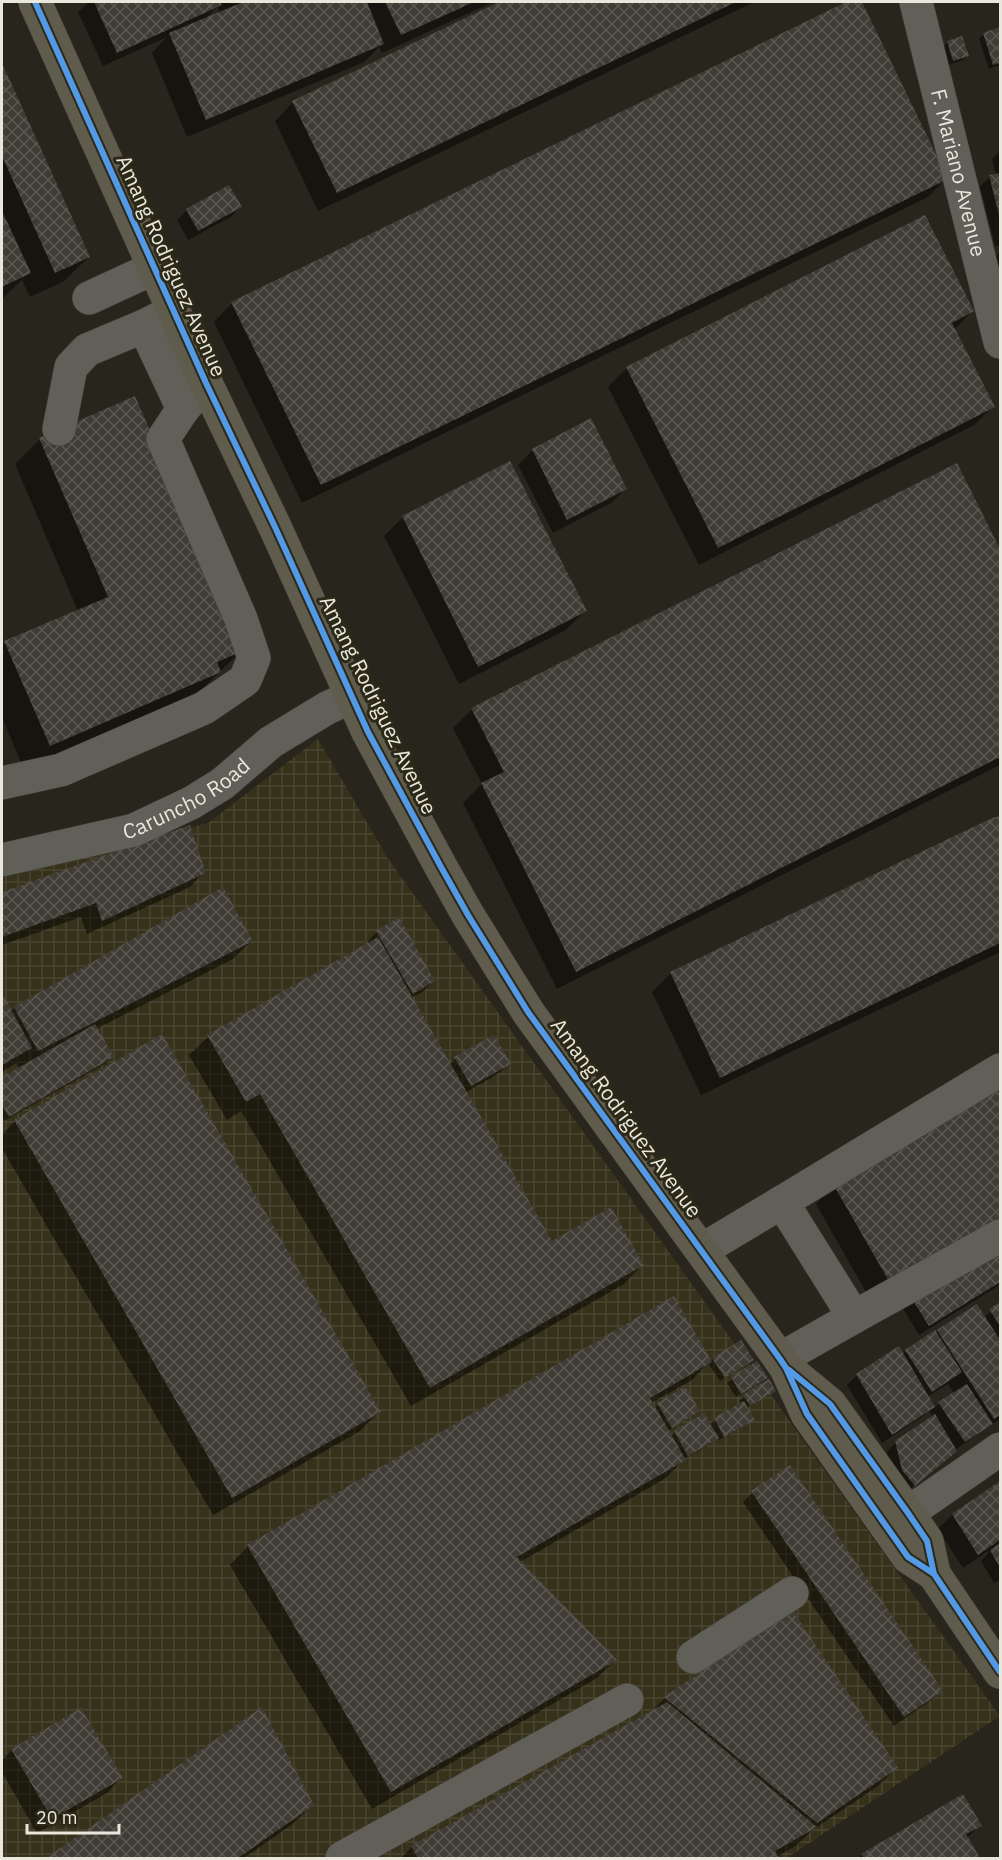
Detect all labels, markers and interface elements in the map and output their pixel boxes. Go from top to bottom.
street label: F. Mariano Avenue [925,86,993,259]
street label: Amang Rodriguez Avenue [110,150,234,381]
street label: Amang Rodriguez Avenue [314,590,444,819]
street label: Caruncho Road [120,751,255,845]
street label: Amang Rodriguez Avenue [545,1012,709,1223]
scale bar [27,1797,118,1835]
text: 20 m [36,1806,78,1829]

